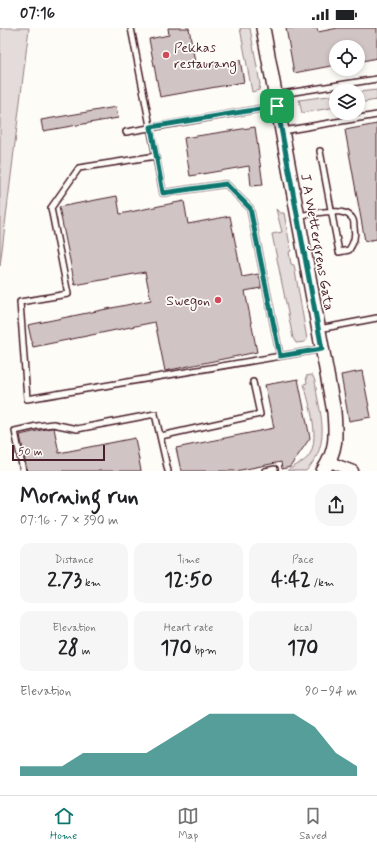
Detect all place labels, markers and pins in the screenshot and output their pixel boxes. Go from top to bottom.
place label: Pekkas restaurang [174,39,237,74]
marker: Pekkas restaurang [161,50,171,60]
pin [260,89,294,123]
place label: Swegon [166,292,210,311]
marker: Swegon [213,295,223,305]

